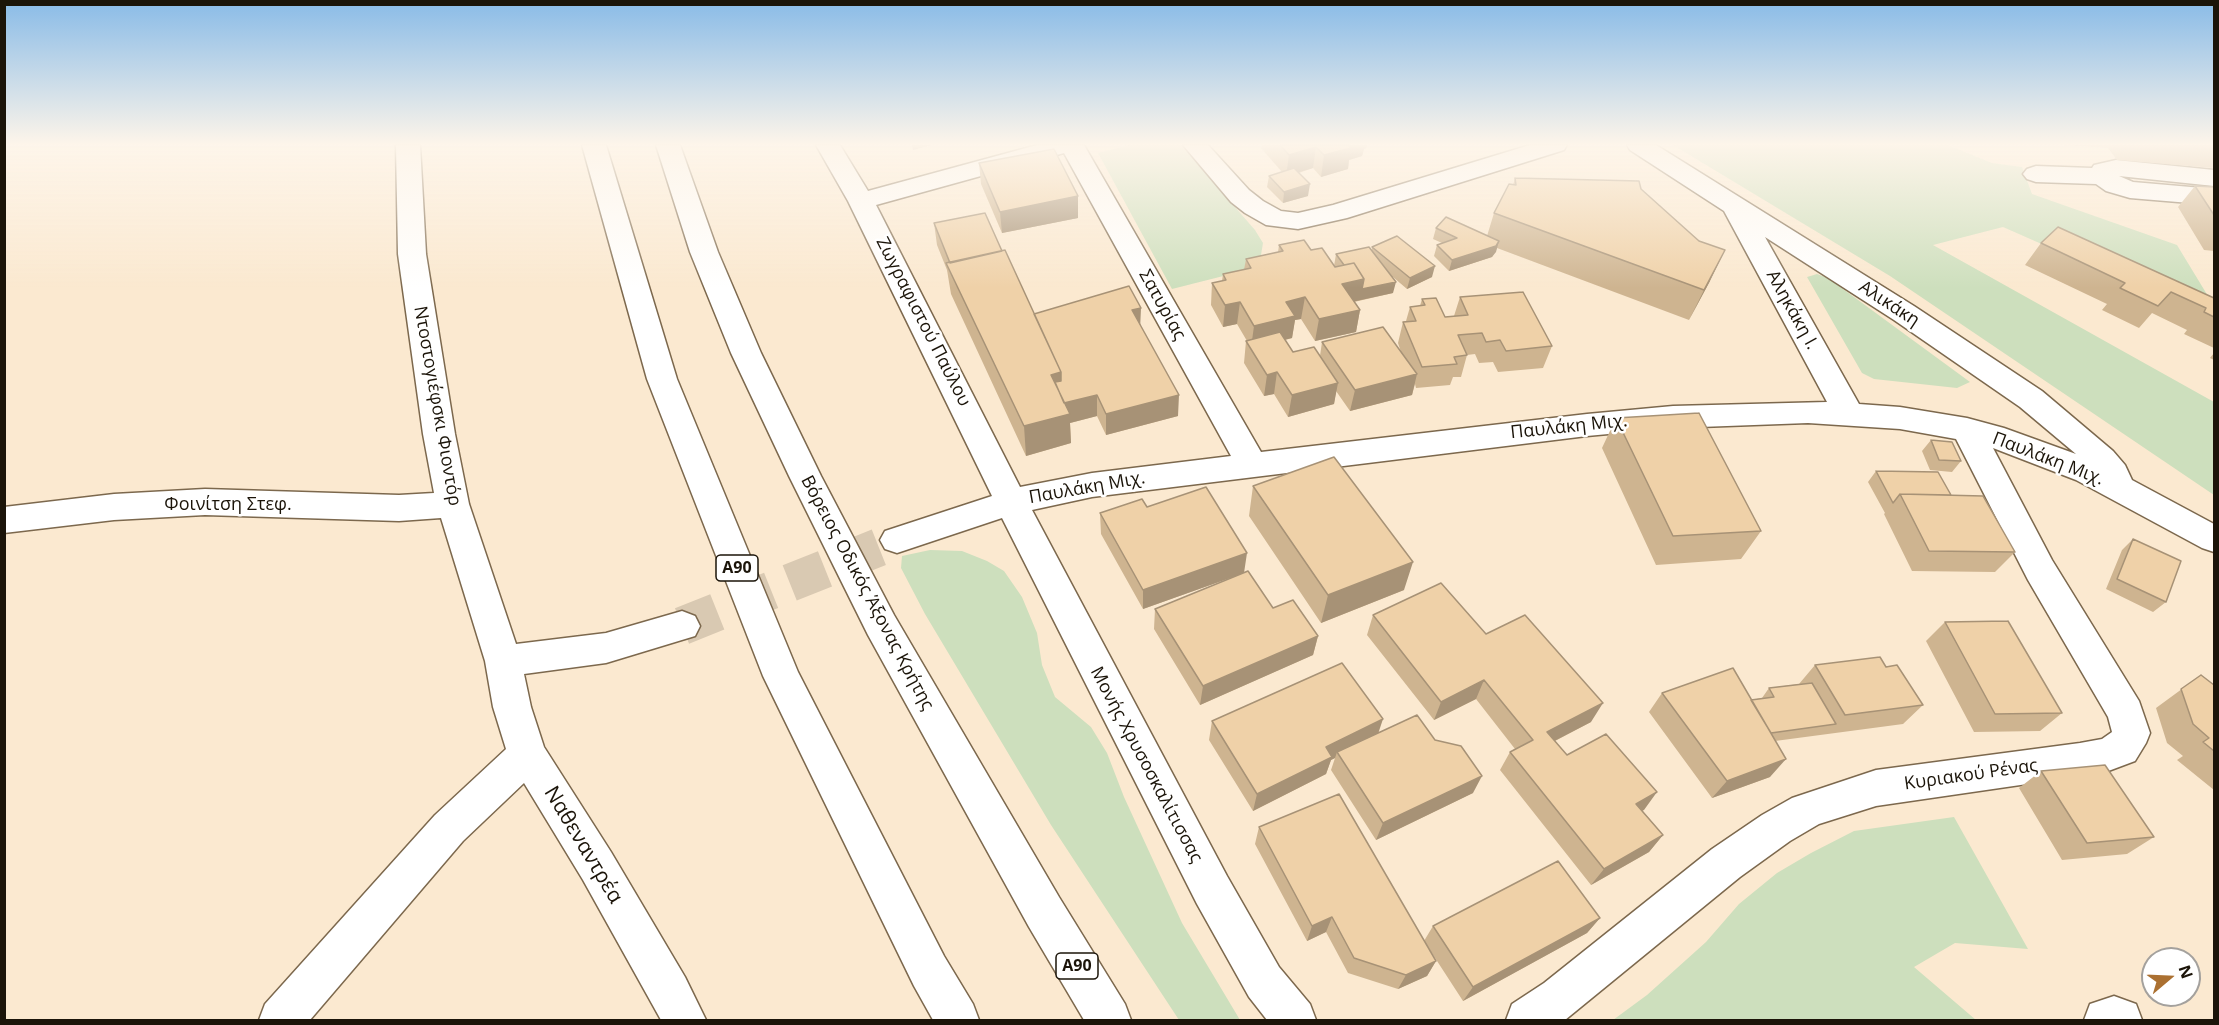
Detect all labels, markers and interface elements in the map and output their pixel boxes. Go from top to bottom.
street label: Ζωγραφιστού Παύλου [871,234,975,410]
street label: Σατυρίας [1134,266,1190,344]
street label: Αληκάκη Ι. [1761,267,1823,353]
street label: Αλικάκη [1855,276,1923,332]
street label: Ντοστογιέφσκι Φιοντόρ [409,304,465,508]
street label: Παυλάκη Μιχ. [1509,410,1629,444]
street label: Παυλάκη Μιχ. [1989,428,2107,490]
street label: Παυλάκη Μιχ. [1027,467,1147,509]
street label: Βόρειος Οδικός Άξονας Κρήτης [796,472,938,714]
street label: Φοινίτση Στεφ. [164,494,292,516]
road number: Α90 [716,555,758,581]
street label: Μονής Χρυσοσκαλίτισσας [1085,663,1207,867]
street label: Κυριακού Ρένας [1903,755,2039,795]
street label: Ναθεναντρέα [538,782,628,908]
north arrow [2141,947,2201,1007]
road number: Α90 [1056,953,1098,979]
text: N [2174,962,2199,982]

